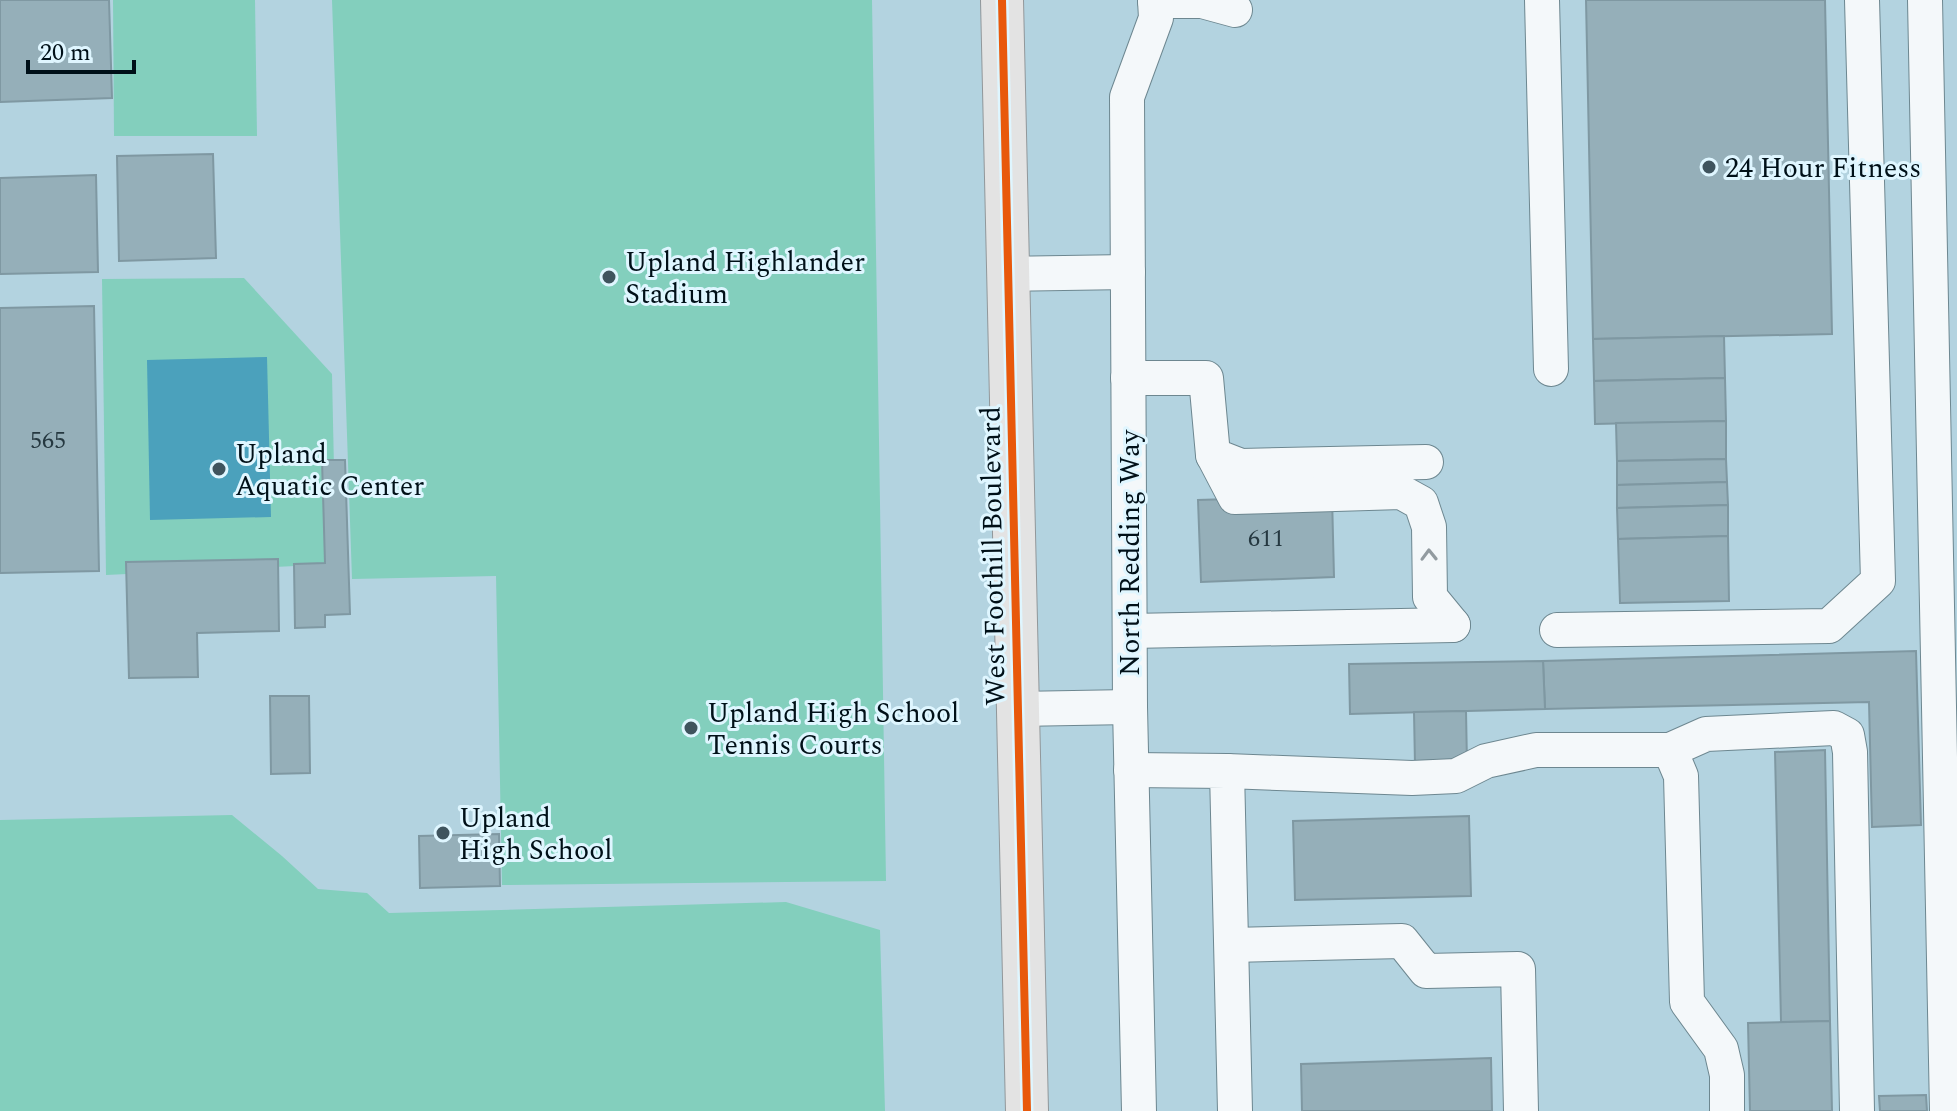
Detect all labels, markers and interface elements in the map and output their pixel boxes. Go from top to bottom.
scale bar [28,24,134,74]
text: 20 m [40,35,91,71]
place label: 24 Hour Fitness [1725,147,1921,190]
marker: 24 Hour Fitness [1700,158,1718,176]
place label: Upland Highlander Stadium [625,241,865,316]
marker: Upland Highlander Stadium [600,268,618,286]
street label: West Foothill Boulevard [969,406,1018,706]
house number: 565 [30,423,66,459]
street label: North Redding Way [1109,428,1152,676]
place label: Upland Aquatic Center [235,433,424,508]
marker: Upland Aquatic Center [210,460,228,478]
house number: 611 [1248,521,1284,557]
one-way arrow [1420,548,1438,561]
place label: Upland High School Tennis Courts [707,692,959,767]
marker: Upland High School Tennis Courts [682,719,700,737]
place label: Upland High School [459,797,613,872]
marker: Upland High School [434,824,452,842]

